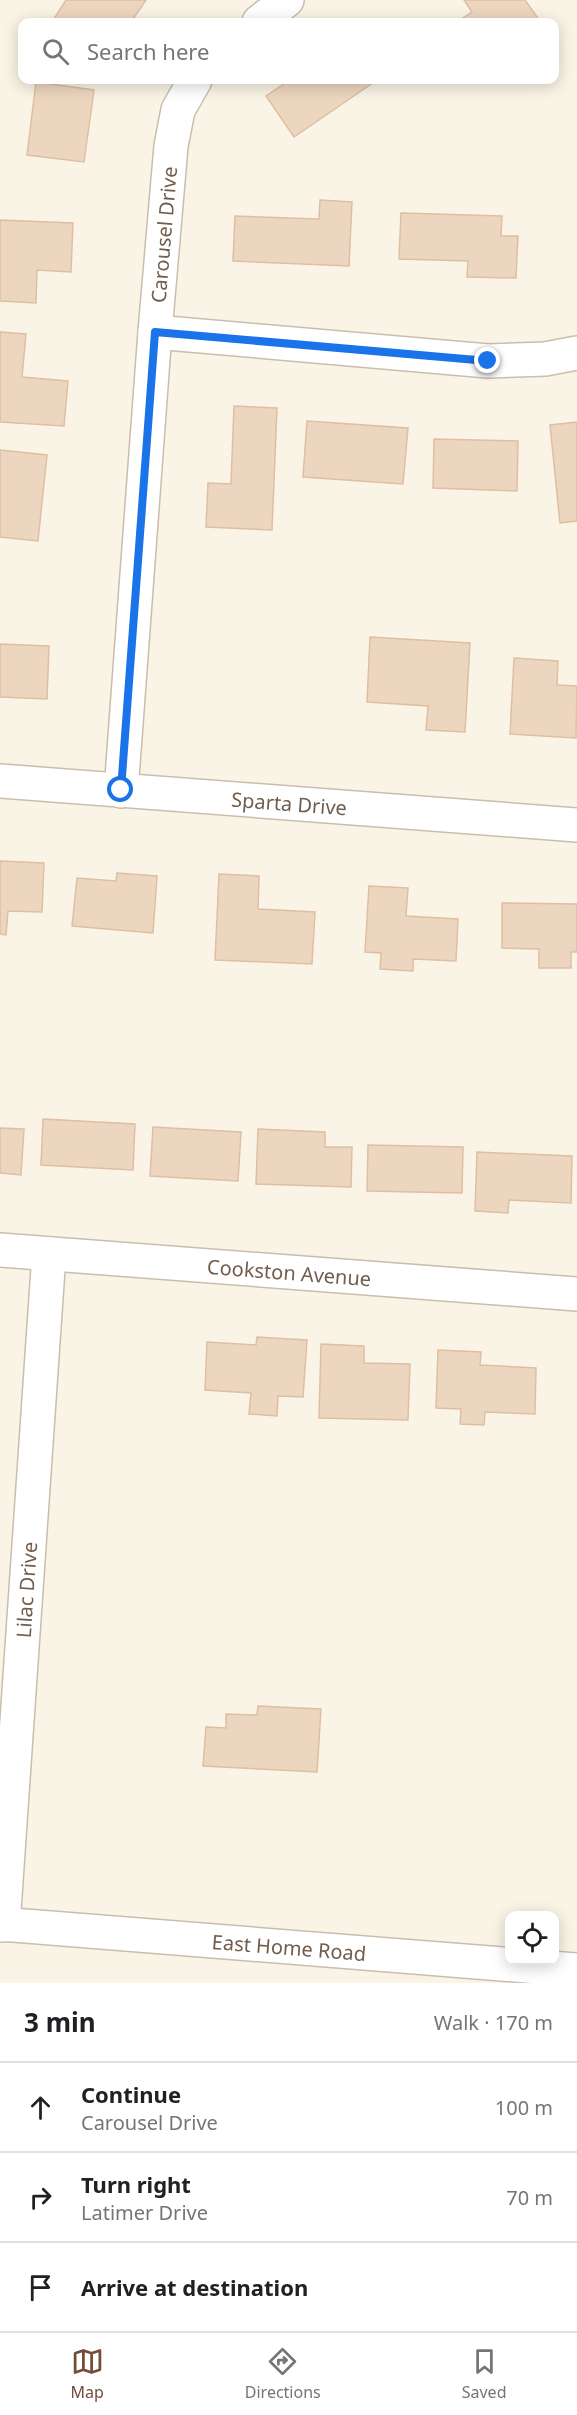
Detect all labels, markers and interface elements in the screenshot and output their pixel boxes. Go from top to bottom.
search box [18,18,559,84]
icon: search [39,35,72,68]
text: Search here [87,36,209,66]
street label: Carousel Drive [144,165,183,304]
route end [474,347,500,373]
route start [107,776,133,802]
street label: Sparta Drive [230,785,348,821]
street label: Cookston Avenue [206,1252,372,1292]
street label: Lilac Drive [9,1541,43,1639]
map controls [505,1911,559,1965]
button: locate [505,1911,559,1965]
street label: East Home Road [211,1927,367,1967]
text: 3 min [24,2004,96,2040]
text: Walk · 170 m [434,2009,553,2036]
text: Continue [81,2079,181,2109]
icon: ahead [24,2091,57,2124]
text: 100 m [495,2094,553,2121]
text: Carousel Drive [81,2109,218,2136]
text: Turn right [81,2169,191,2199]
icon: right [24,2181,57,2214]
text: 70 m [506,2184,553,2211]
text: Latimer Drive [81,2199,208,2226]
icon: arrive [24,2271,57,2304]
text: Arrive at destination [81,2272,308,2302]
tab: Map [70,2345,104,2403]
tab: Directions [245,2345,321,2403]
tab: Saved [462,2345,506,2403]

